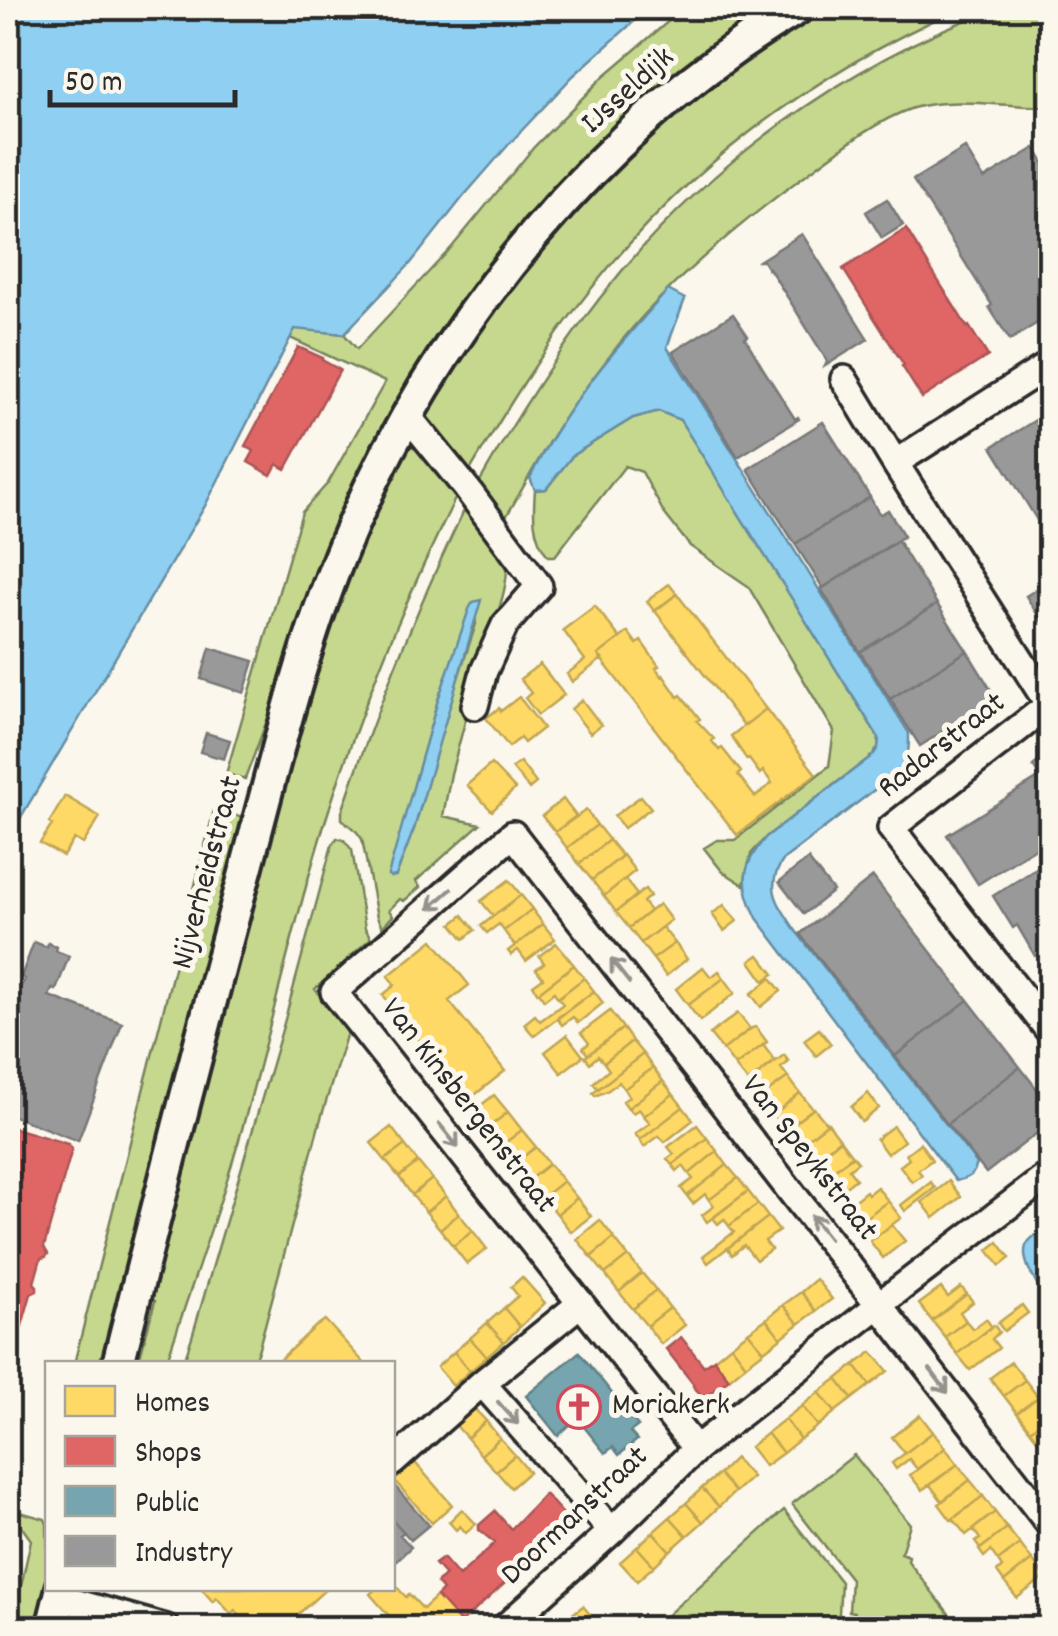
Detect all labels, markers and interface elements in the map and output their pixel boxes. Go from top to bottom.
street label: IJsseldijk [572,37,686,147]
scale bar [50,45,235,107]
text: 50 m [65,63,123,106]
street label: Radarstraat [869,682,1017,812]
street label: Nijverheidstraat [161,771,257,975]
one-way arrow [428,887,453,910]
one-way arrow [610,958,631,985]
street label: Van Kinsbergenstraat [368,989,566,1225]
street label: Van Speykstraat [728,1066,888,1252]
one-way arrow [438,1122,459,1149]
one-way arrow [810,1214,832,1240]
legend [45,1361,395,1591]
one-way arrow [929,1367,950,1394]
text: Homes [135,1384,210,1427]
church icon: Moriakerk [556,1384,602,1430]
place label: Moriakerk [612,1384,730,1430]
one-way arrow [497,1400,520,1425]
text: Shops [135,1434,202,1477]
street label: Doormanstraat [492,1436,660,1598]
text: Public [135,1484,199,1527]
text: Industry [135,1534,233,1577]

